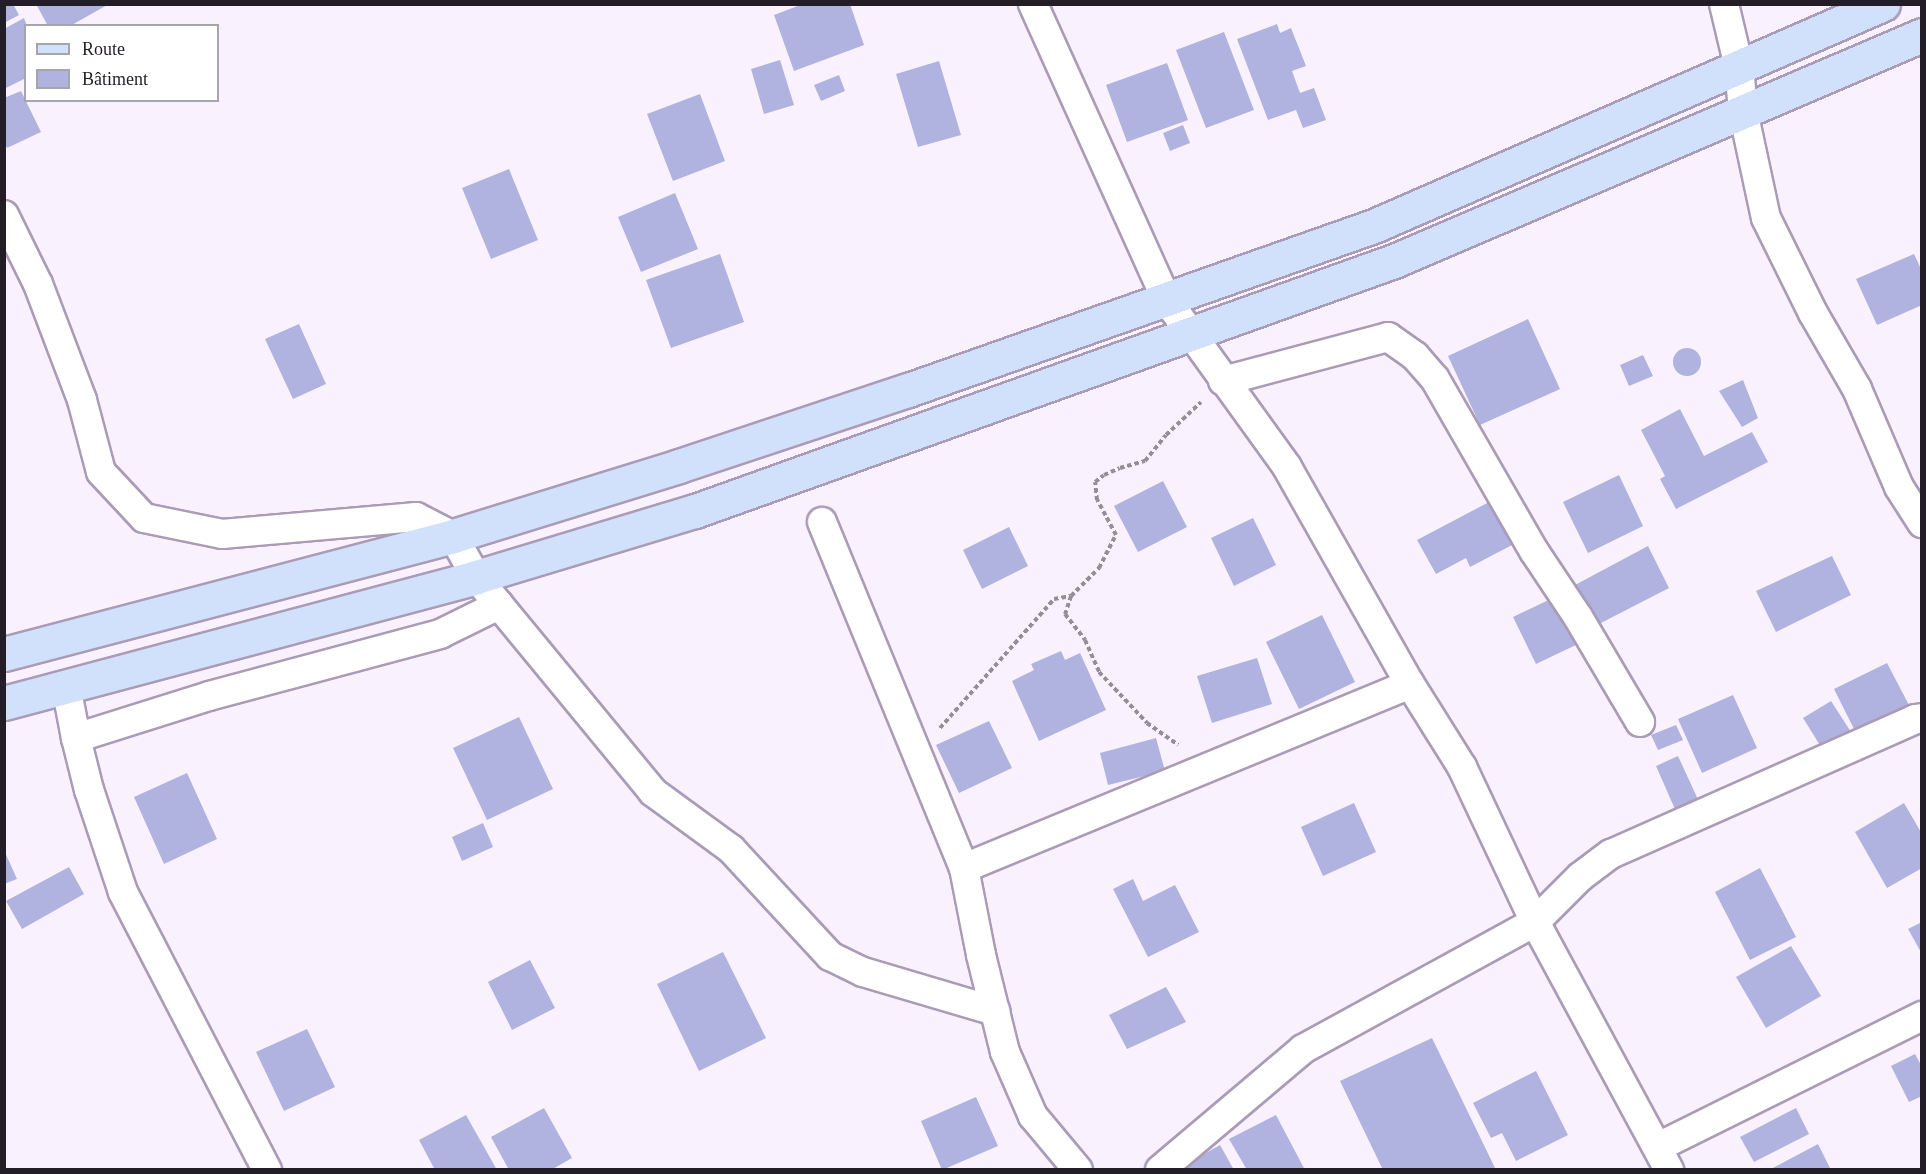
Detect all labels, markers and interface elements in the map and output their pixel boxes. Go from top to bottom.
legend [24,24,219,102]
text: Route [82,39,125,59]
text: Bâtiment [82,69,148,89]

